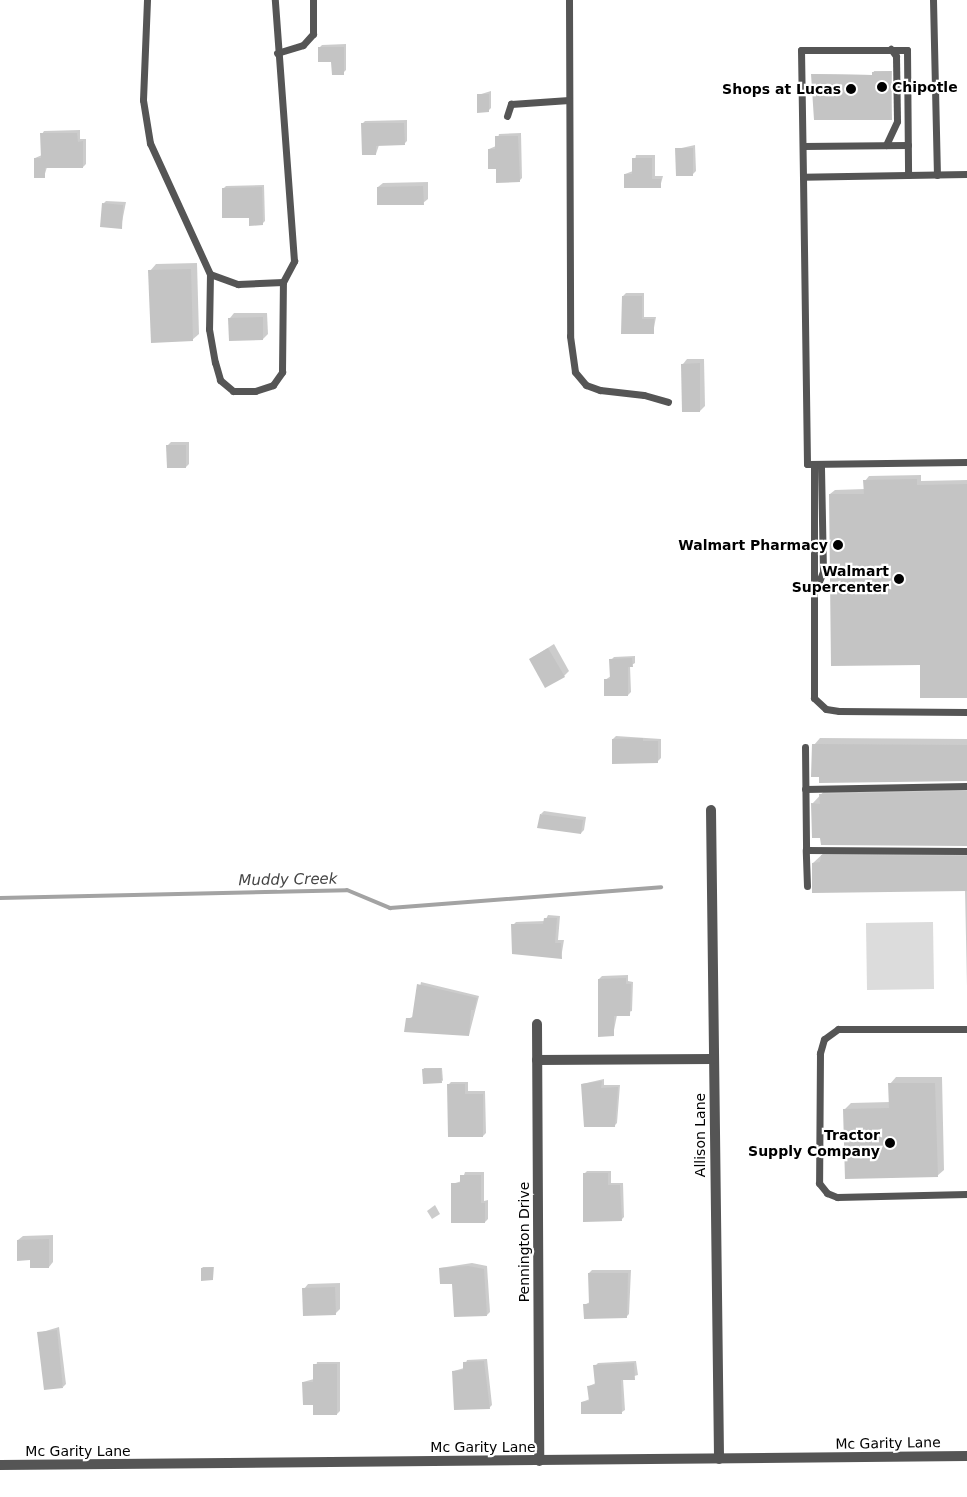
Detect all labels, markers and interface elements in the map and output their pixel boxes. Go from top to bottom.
place label: Chipotle [892,79,958,95]
place label: Shops at Lucas [722,81,841,97]
marker: Chipotle [876,81,888,93]
marker: Shops at Lucas [845,83,857,95]
place label: Walmart Pharmacy [678,537,828,553]
marker: Walmart Pharmacy [832,539,844,551]
place label: Walmart Supercenter [792,563,889,596]
marker: Walmart Supercenter [893,573,905,585]
water label: Muddy Creek [238,870,338,890]
street label: Allison Lane [692,1093,708,1177]
place label: Tractor Supply Company [748,1127,880,1160]
marker: Tractor Supply Company [884,1137,896,1149]
street label: Pennington Drive [516,1182,532,1302]
street label: Mc Garity Lane [835,1434,941,1452]
street label: Mc Garity Lane [430,1439,536,1455]
street label: Mc Garity Lane [25,1443,131,1459]

